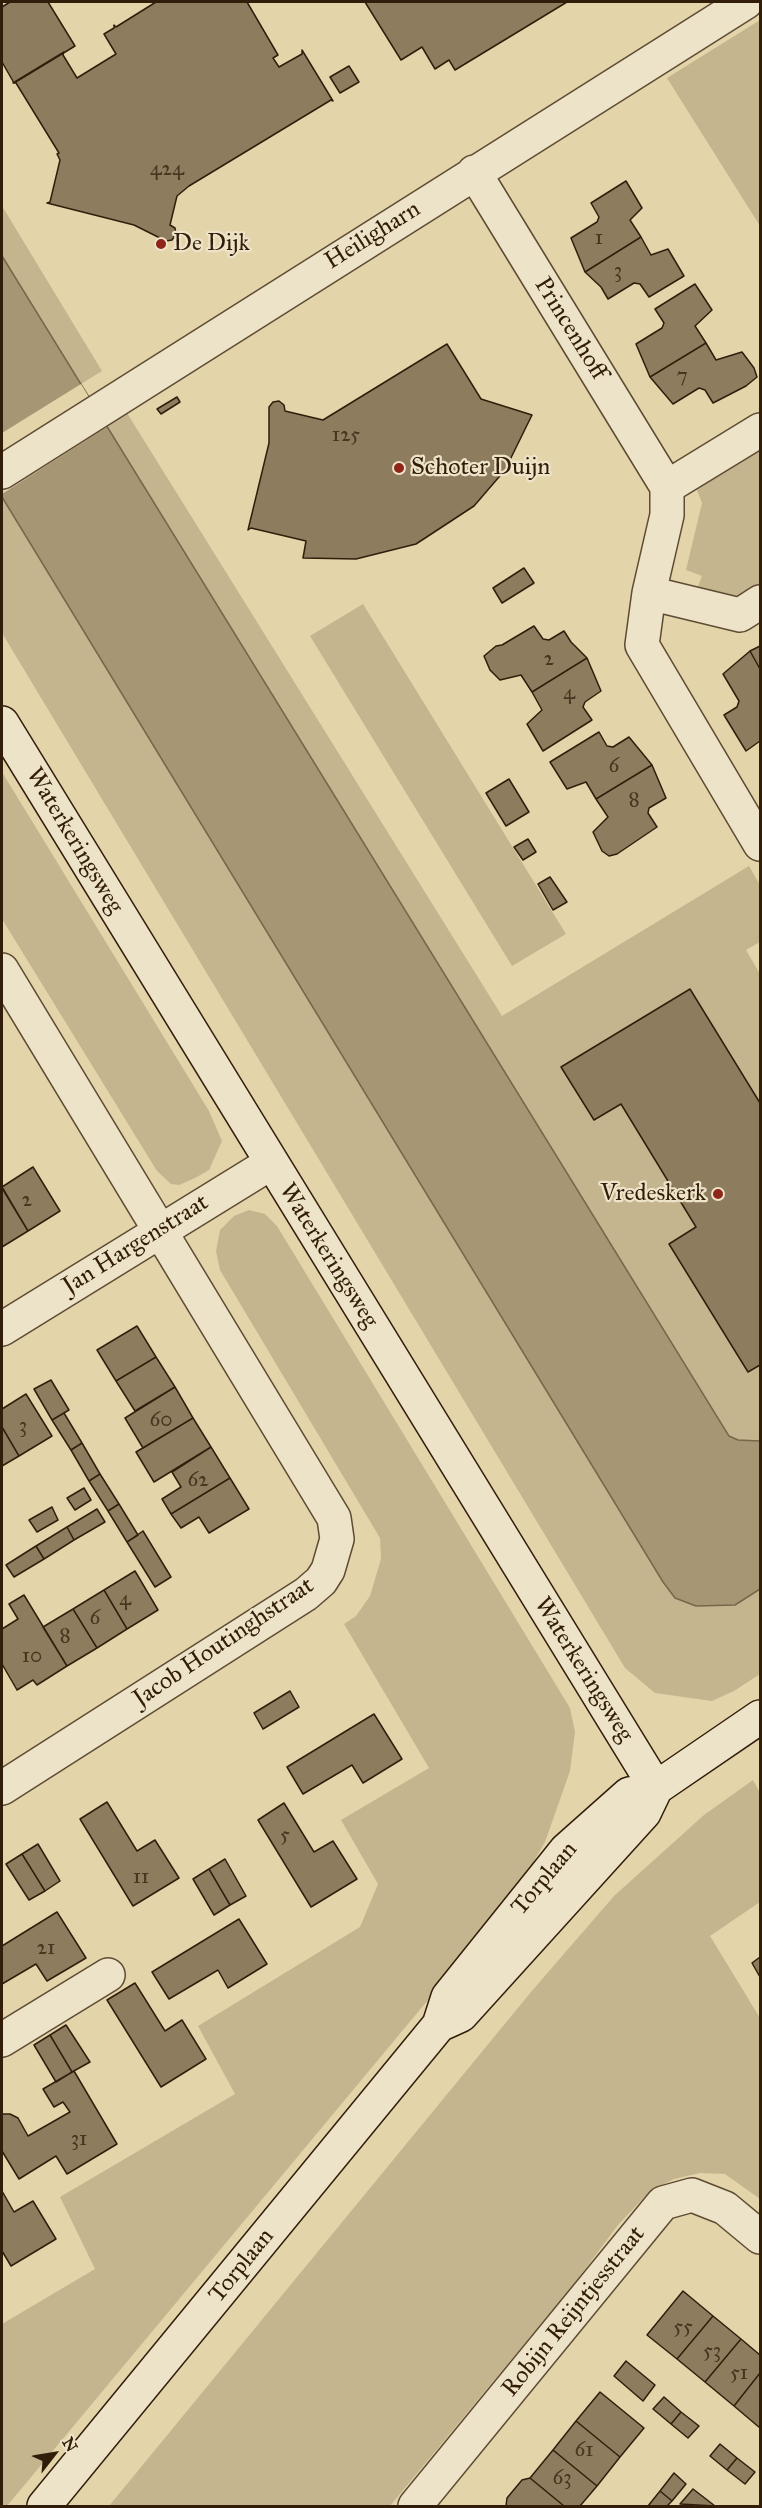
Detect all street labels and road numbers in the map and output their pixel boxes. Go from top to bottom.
street label: Heiligharn [320,195,426,277]
street label: Princenhoff [527,273,613,385]
street label: Waterkeringsweg [19,763,129,919]
street label: Waterkeringsweg [272,1178,384,1334]
street label: Jan Hargenstraat [58,1189,214,1301]
street label: Jacob Houtinghstraat [128,1572,320,1714]
street label: Waterkeringsweg [527,1592,639,1748]
street label: Torplaan [506,1836,584,1922]
street label: Robijn Reijntjesstraat [496,2221,652,2403]
street label: Torplaan [203,2223,281,2309]

